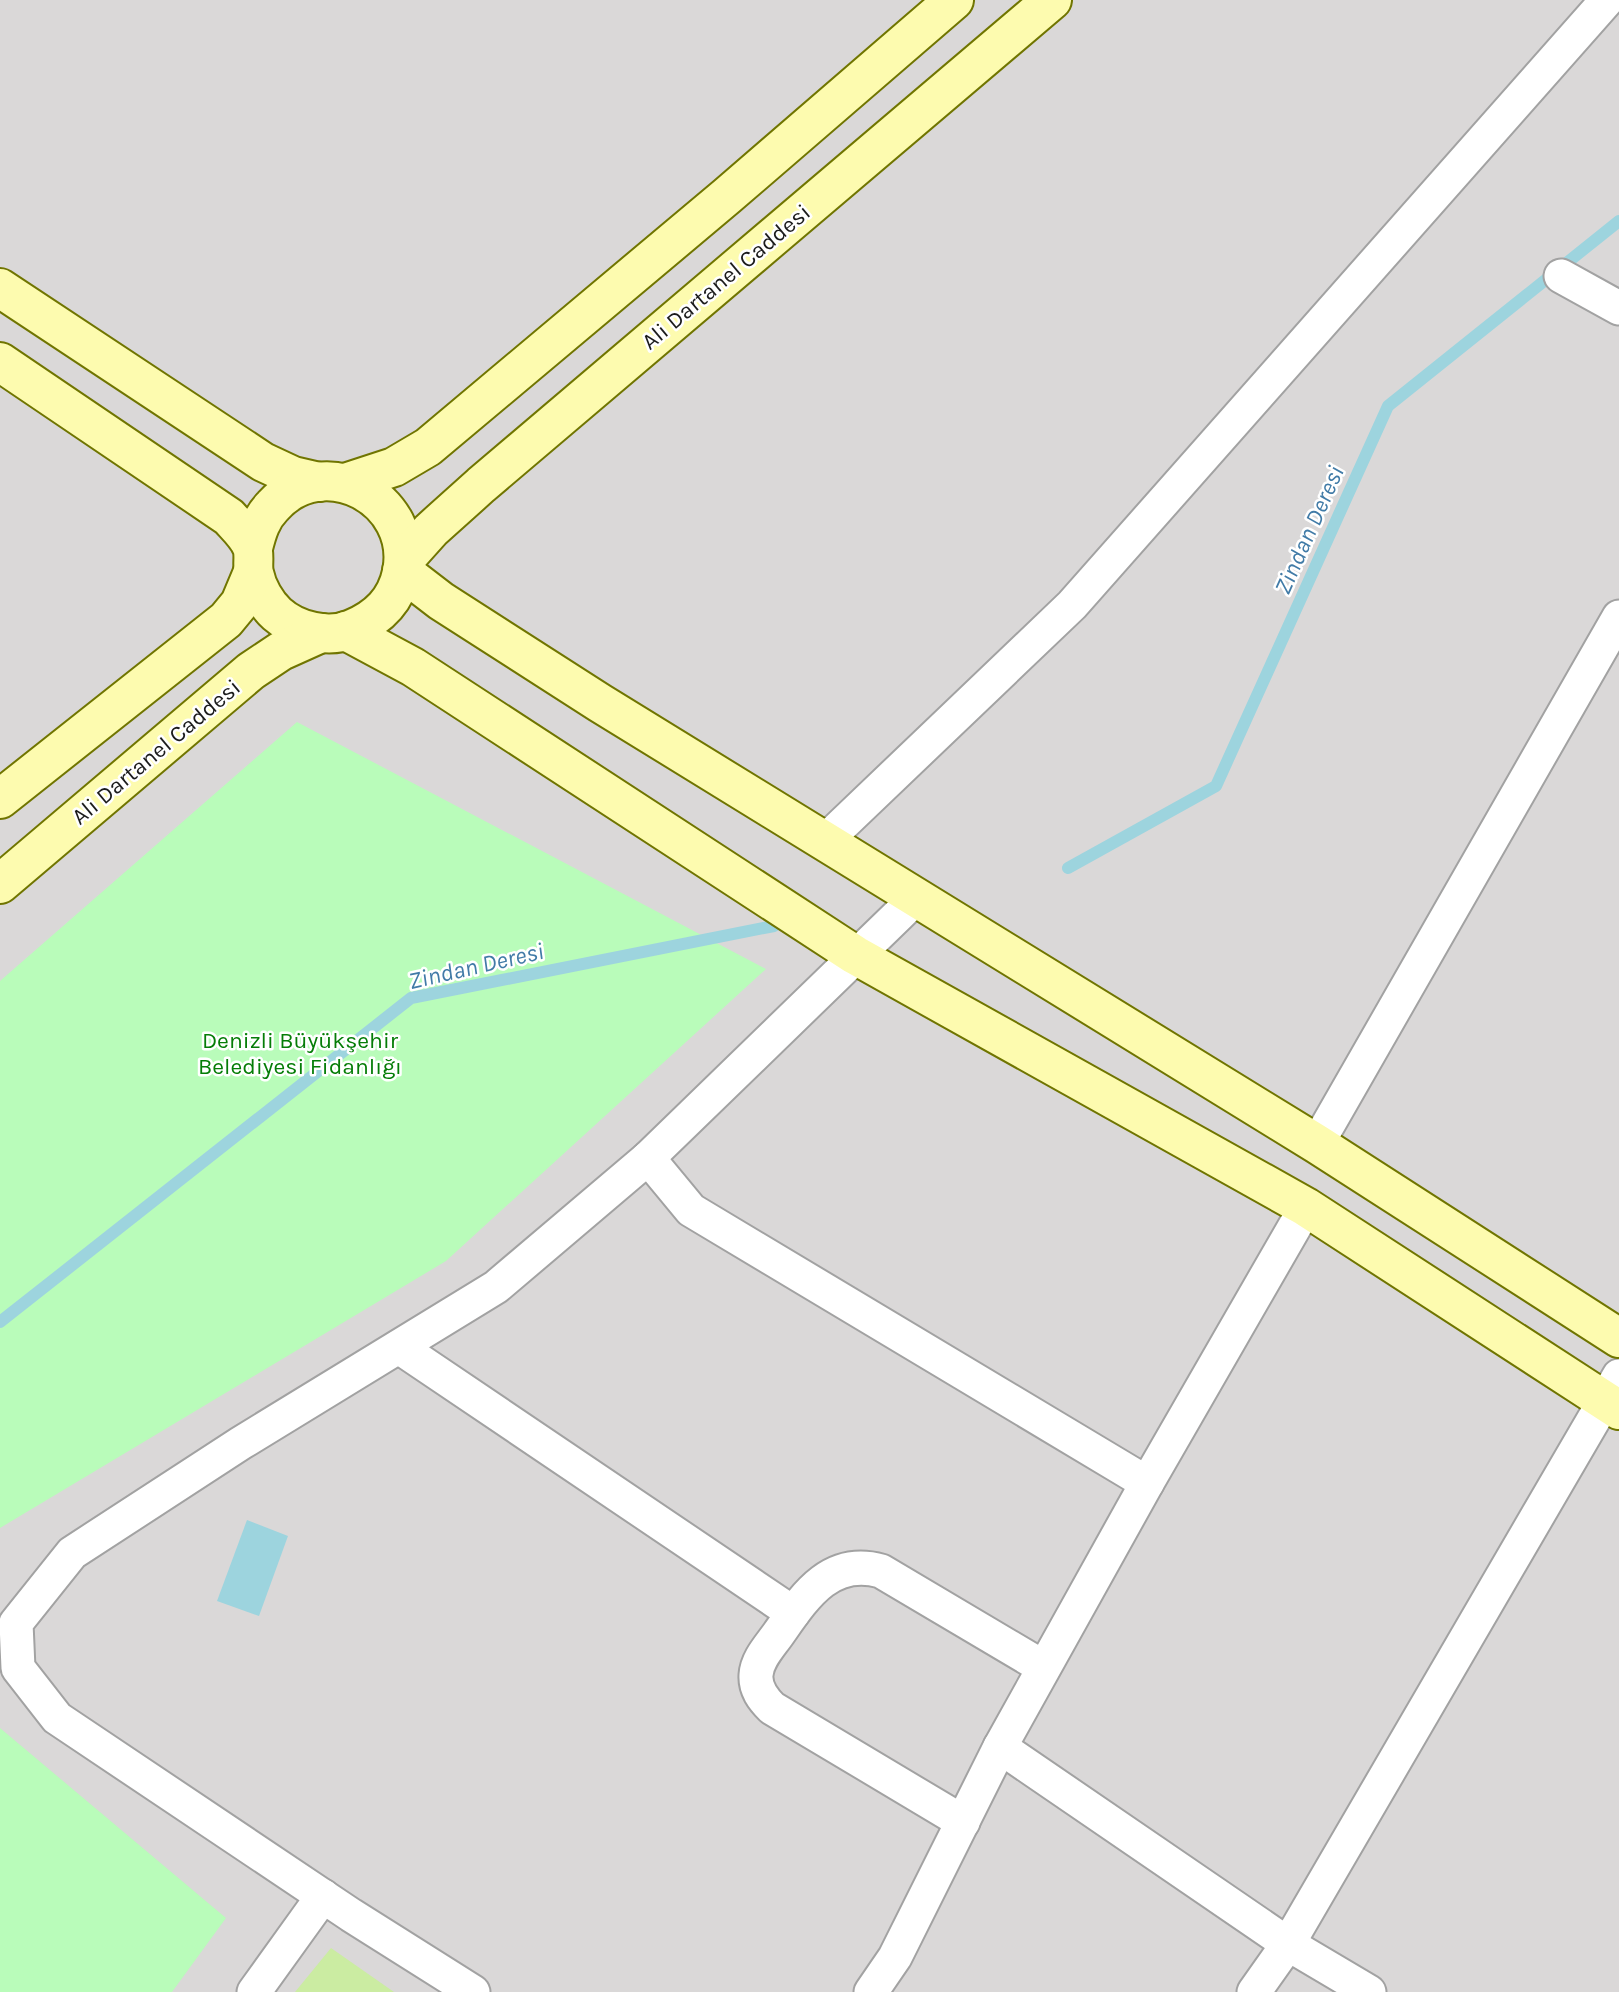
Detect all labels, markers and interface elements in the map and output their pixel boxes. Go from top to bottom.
street label: Ali Dartanel Caddesi [636,199,816,355]
water label: Zindan Deresi [1268,461,1350,599]
street label: Ali Dartanel Caddesi [66,674,246,830]
water label: Zindan Deresi [406,937,546,995]
park label: Denizli Büyükşehir Belediyesi Fidanlığı [198,1027,402,1080]

